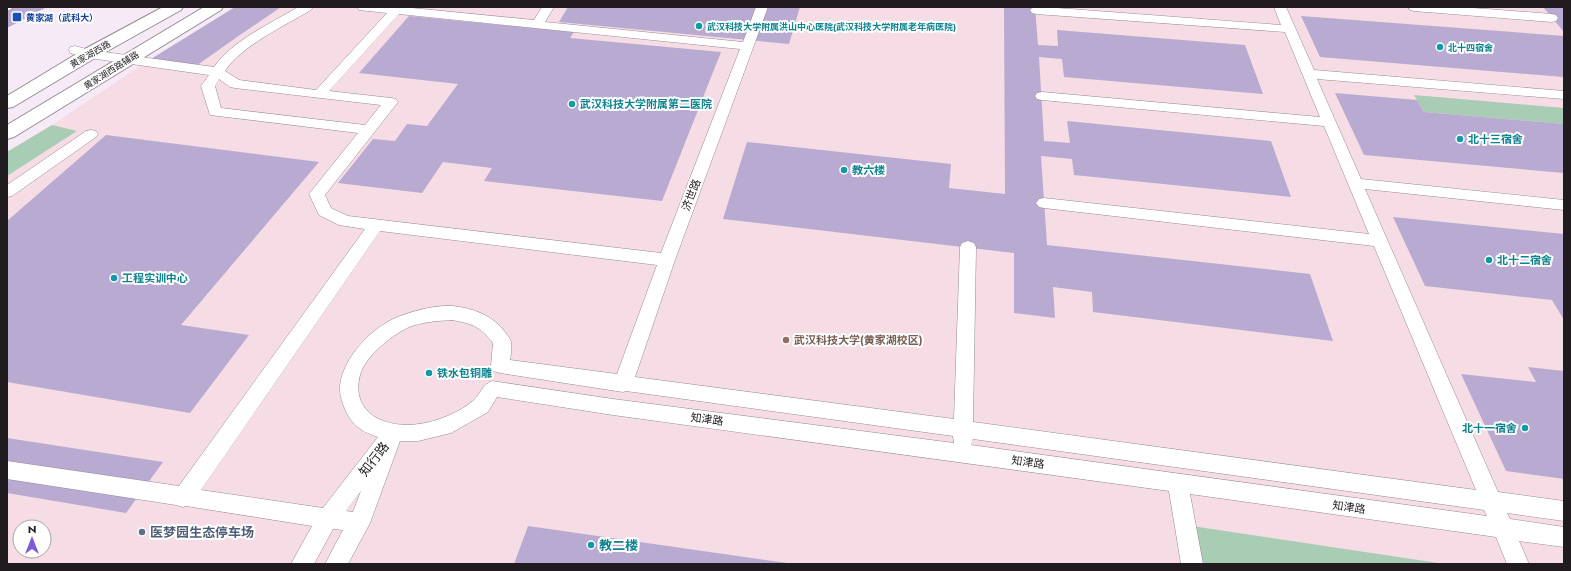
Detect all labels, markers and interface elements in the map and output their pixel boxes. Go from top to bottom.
marker: 黄家湖（武科大） [11,11,23,23]
place label: 黄家湖（武科大） [26,11,98,24]
place label: 武汉科技大学附属洪山中心医院(武汉科技大学附属老年病医院) [707,20,956,33]
marker: 武汉科技大学附属洪山中心医院(武汉科技大学附属老年病医院) [694,21,704,31]
street label: 黄家湖西路 [67,37,113,71]
place label: 北十四宿舍 [1448,41,1493,54]
marker: 北十四宿舍 [1435,42,1445,52]
street label: 黄家湖西路辅路 [81,48,141,92]
place label: 武汉科技大学附属第二医院 [580,96,712,112]
marker: 武汉科技大学附属第二医院 [567,99,577,109]
place label: 北十三宿舍 [1468,131,1523,147]
marker: 北十三宿舍 [1455,134,1465,144]
place label: 教六楼 [852,162,885,178]
marker: 教六楼 [839,165,849,175]
street label: 济世路 [678,177,704,213]
place label: 北十二宿舍 [1497,252,1552,268]
marker: 北十二宿舍 [1484,255,1494,265]
place label: 工程实训中心 [122,270,188,286]
marker: 工程实训中心 [109,273,119,283]
place label: 武汉科技大学(黄家湖校区) [794,332,923,348]
marker: 武汉科技大学(黄家湖校区) [781,335,791,345]
place label: 铁水包铜雕 [437,365,492,381]
marker: 铁水包铜雕 [424,368,434,378]
street label: 知津路 [690,409,724,429]
place label: 北十一宿舍 [1462,420,1517,436]
marker: 北十一宿舍 [1520,423,1530,433]
street label: 知行路 [355,438,393,480]
street label: 知津路 [1011,452,1045,472]
street label: 知津路 [1332,497,1366,517]
north arrow [12,519,52,559]
text: N [28,521,36,537]
place label: 医梦园生态停车场 [150,523,254,542]
marker: 医梦园生态停车场 [137,527,147,537]
place label: 教二楼 [599,536,638,555]
marker: 教二楼 [586,540,596,550]

